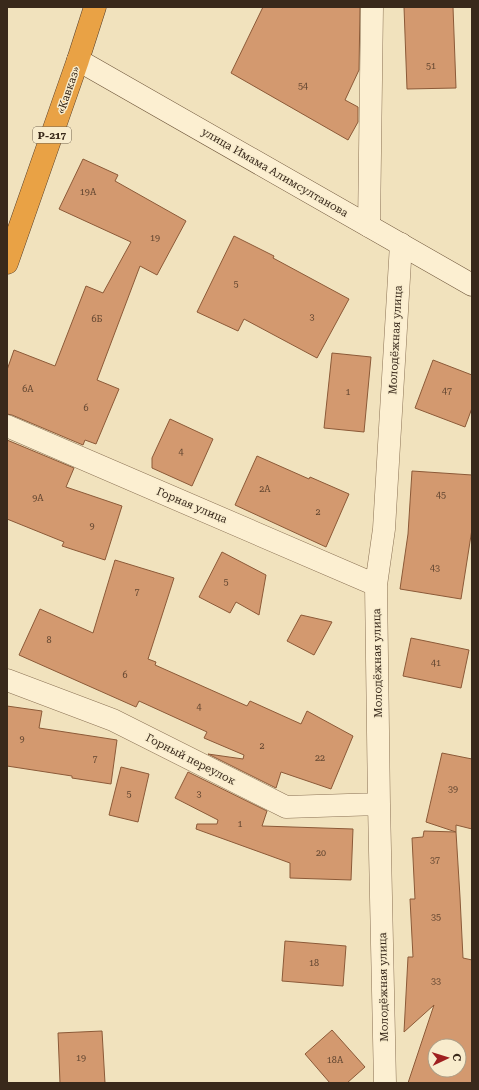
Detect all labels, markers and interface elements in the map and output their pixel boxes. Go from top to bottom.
house number: 51 [426,61,436,71]
street label: «Кавказ» [54,65,83,116]
house number: 54 [298,81,308,91]
street label: улица Имама Алимсултанова [199,125,350,220]
road number: Р-217 [33,127,71,143]
house number: 19А [80,187,97,197]
house number: 19 [150,233,160,243]
house number: 5 [233,279,239,289]
street label: Молодёжная улица [386,285,405,395]
house number: 3 [309,312,315,322]
house number: 6Б [92,314,103,324]
house number: 6А [22,384,34,394]
house number: 47 [442,386,452,396]
house number: 1 [345,387,351,397]
house number: 6 [83,403,89,413]
house number: 4 [178,447,184,457]
house number: 2А [259,484,271,494]
street label: Горная улица [155,485,229,526]
house number: 45 [436,490,446,500]
house number: 9А [32,493,44,503]
house number: 2 [315,507,321,517]
house number: 9 [89,521,95,531]
house number: 43 [430,563,440,573]
house number: 5 [223,577,229,587]
house number: 7 [134,587,140,597]
street label: Молодёжная улица [370,608,385,718]
house number: 8 [46,635,52,645]
house number: 41 [431,658,441,668]
house number: 6 [122,670,128,680]
house number: 4 [196,702,202,712]
street label: Горный переулок [144,731,238,788]
house number: 9 [19,734,25,744]
house number: 2 [259,741,265,751]
house number: 22 [315,753,325,763]
house number: 7 [92,754,98,764]
house number: 39 [448,784,458,794]
house number: 5 [126,789,132,799]
house number: 3 [196,789,202,799]
house number: 1 [237,819,243,829]
house number: 20 [316,848,326,858]
house number: 37 [430,855,440,865]
house number: 35 [431,912,441,922]
street label: Молодёжная улица [376,932,391,1042]
house number: 18 [309,958,319,968]
house number: 33 [431,976,441,986]
north arrow [427,1038,467,1078]
house number: 19 [76,1053,86,1063]
text: С [450,1053,463,1062]
house number: 18А [327,1055,344,1065]

